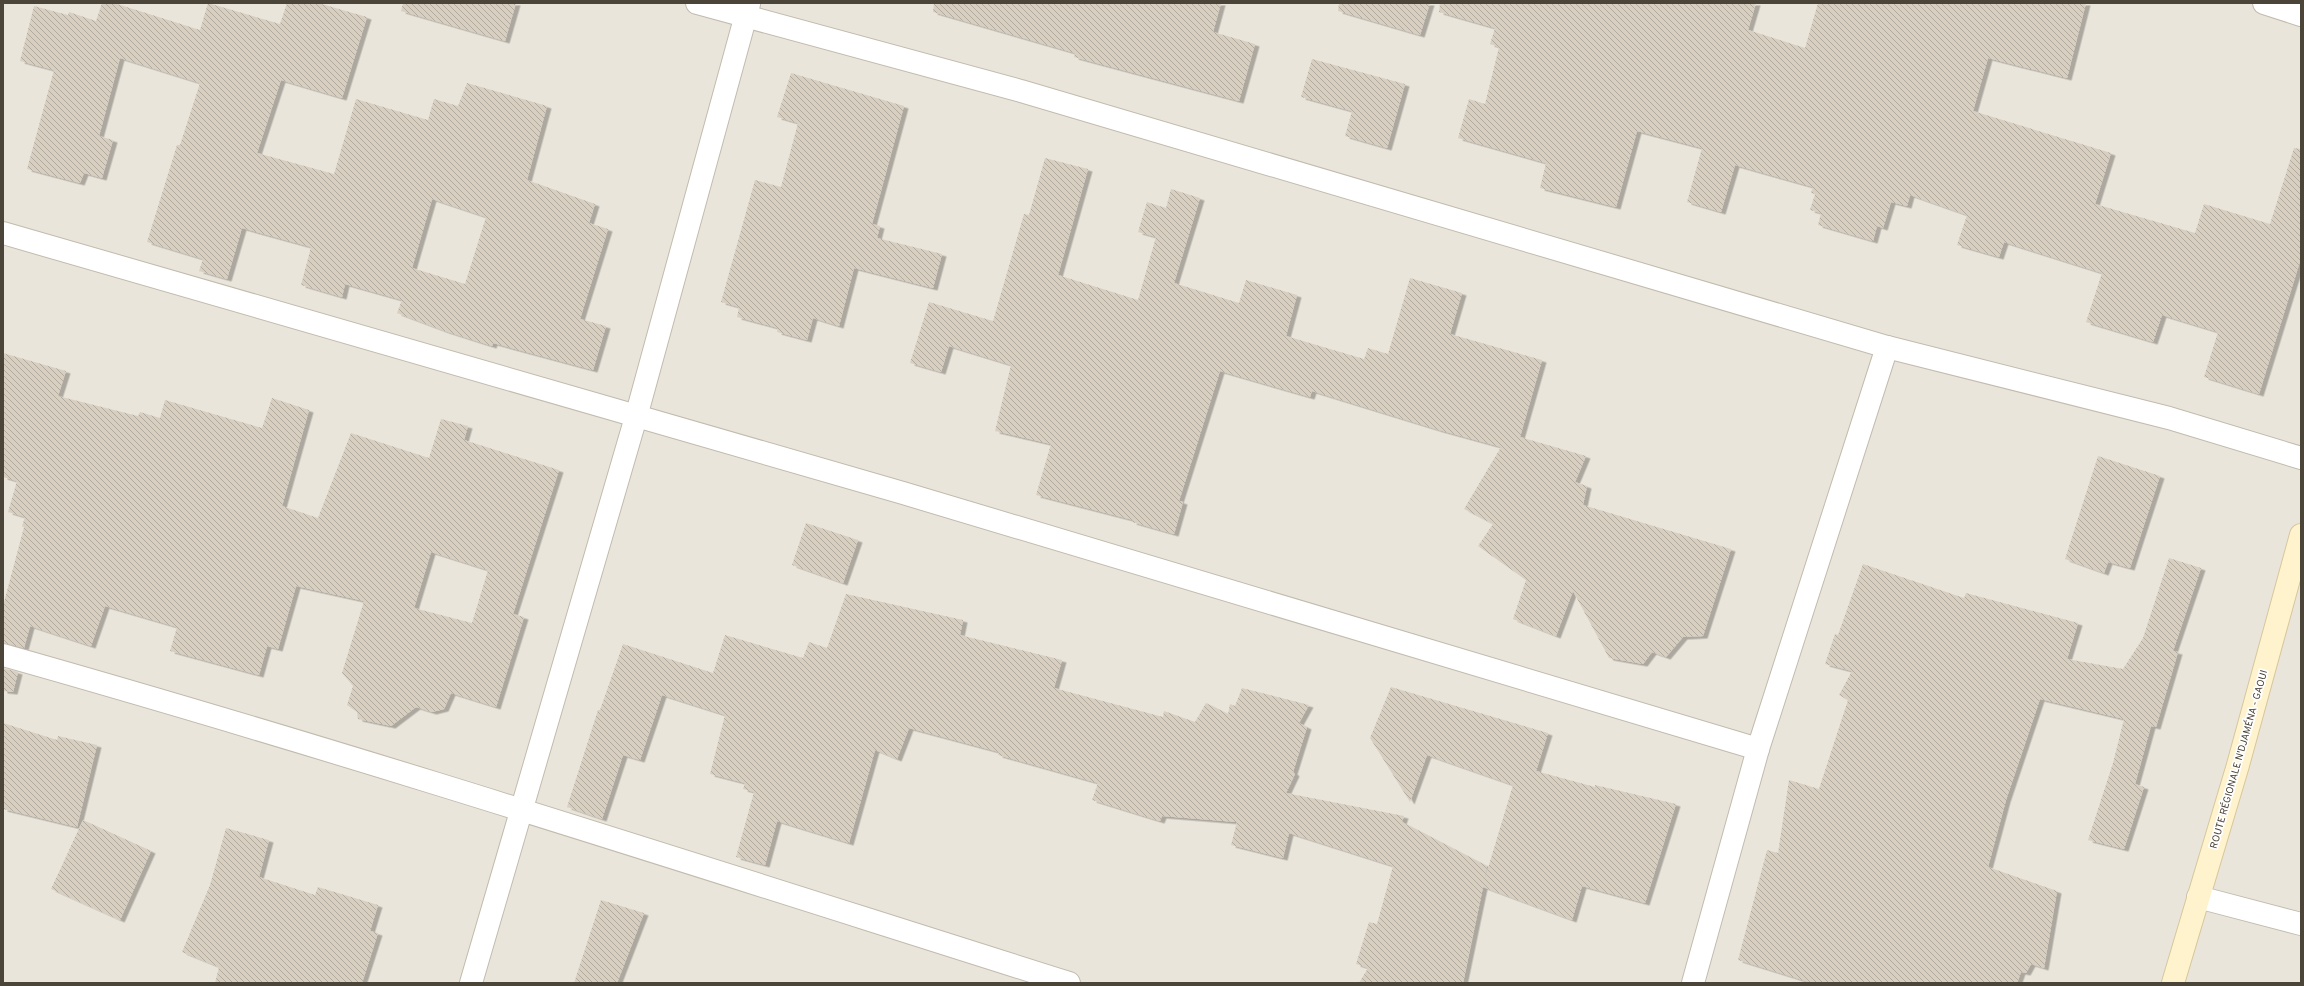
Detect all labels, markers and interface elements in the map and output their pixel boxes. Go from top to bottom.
street label: ROUTE RÉGIONALE N'DJAMÉNA - GAOUI [2208,669,2271,850]

